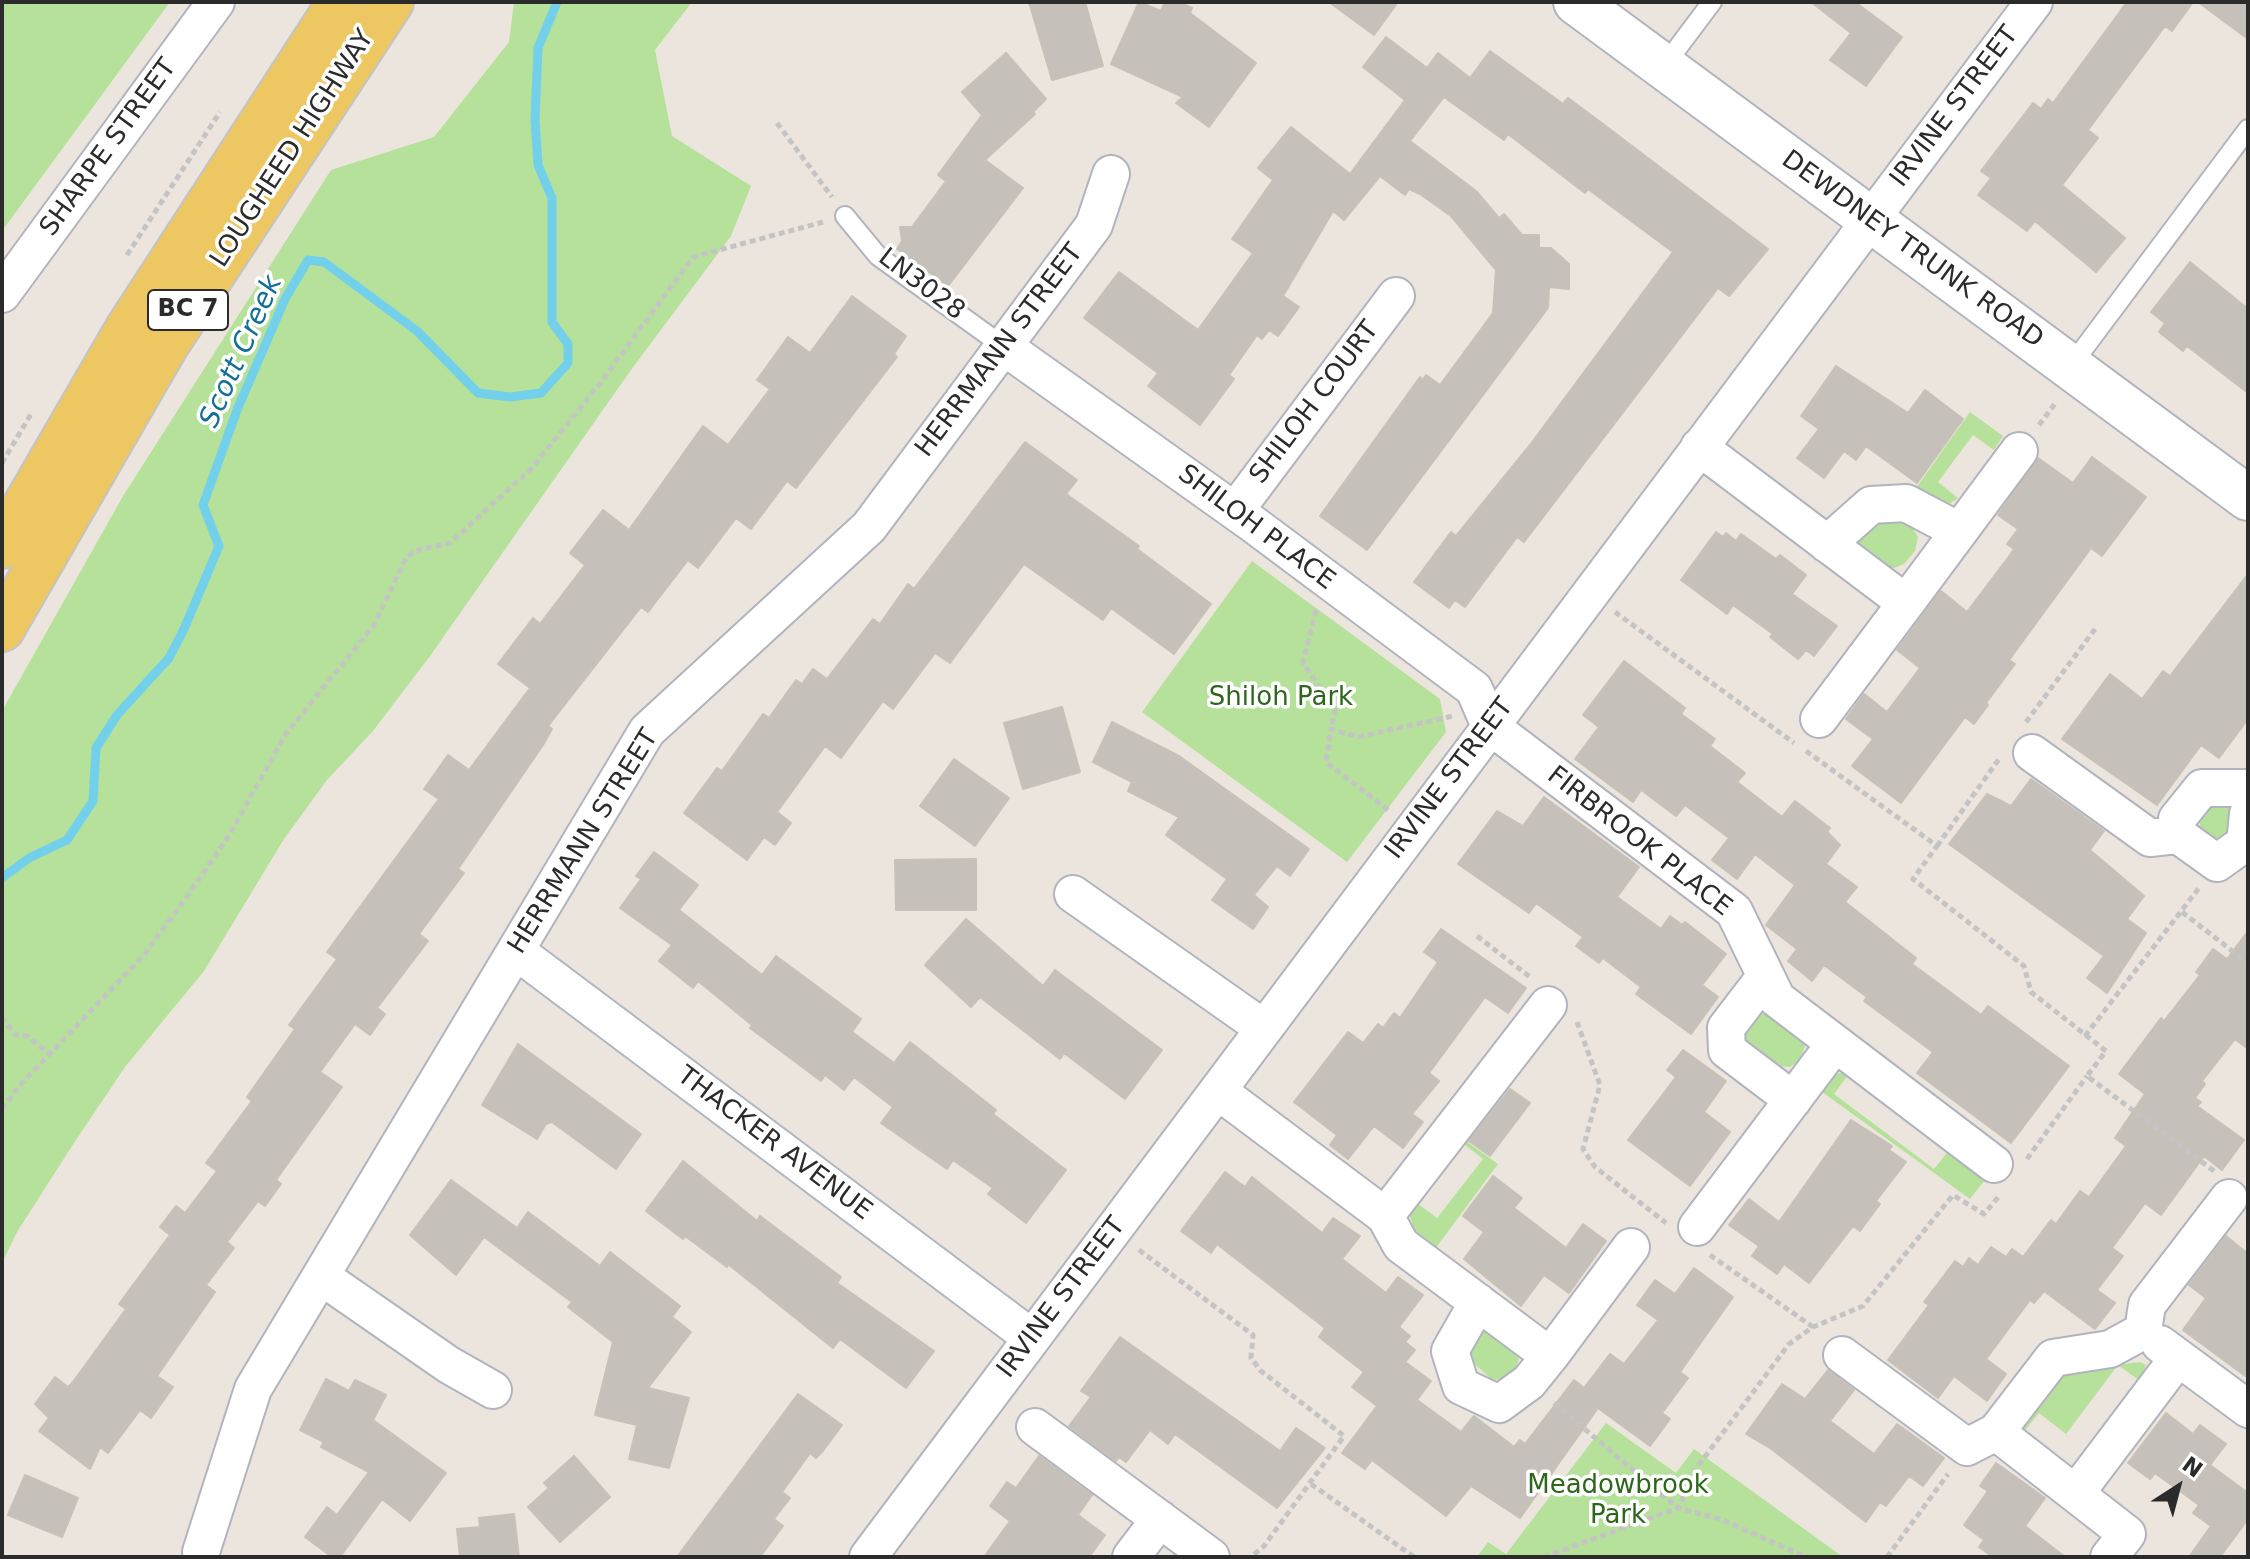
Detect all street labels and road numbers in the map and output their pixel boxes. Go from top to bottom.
street label: IRVINE STREET [1884,21,2026,193]
street label: LOUGHEED HIGHWAY [205,24,381,274]
street label: SHARPE STREET [34,53,184,243]
street label: DEWDNEY TRUNK ROAD [1775,145,2049,355]
street label: HERRMANN STREET [910,238,1090,464]
street label: LN3028 [872,242,970,328]
road number: BC 7 [148,290,228,330]
street label: SHILOH COURT [1244,316,1386,490]
street label: SHILOH PLACE [1171,459,1341,597]
street label: IRVINE STREET [1379,693,1521,865]
street label: HERRMANN STREET [502,724,666,960]
street label: FIRBROOK PLACE [1541,760,1737,924]
street label: THACKER AVENUE [670,1061,878,1227]
street label: IRVINE STREET [991,1212,1133,1384]

